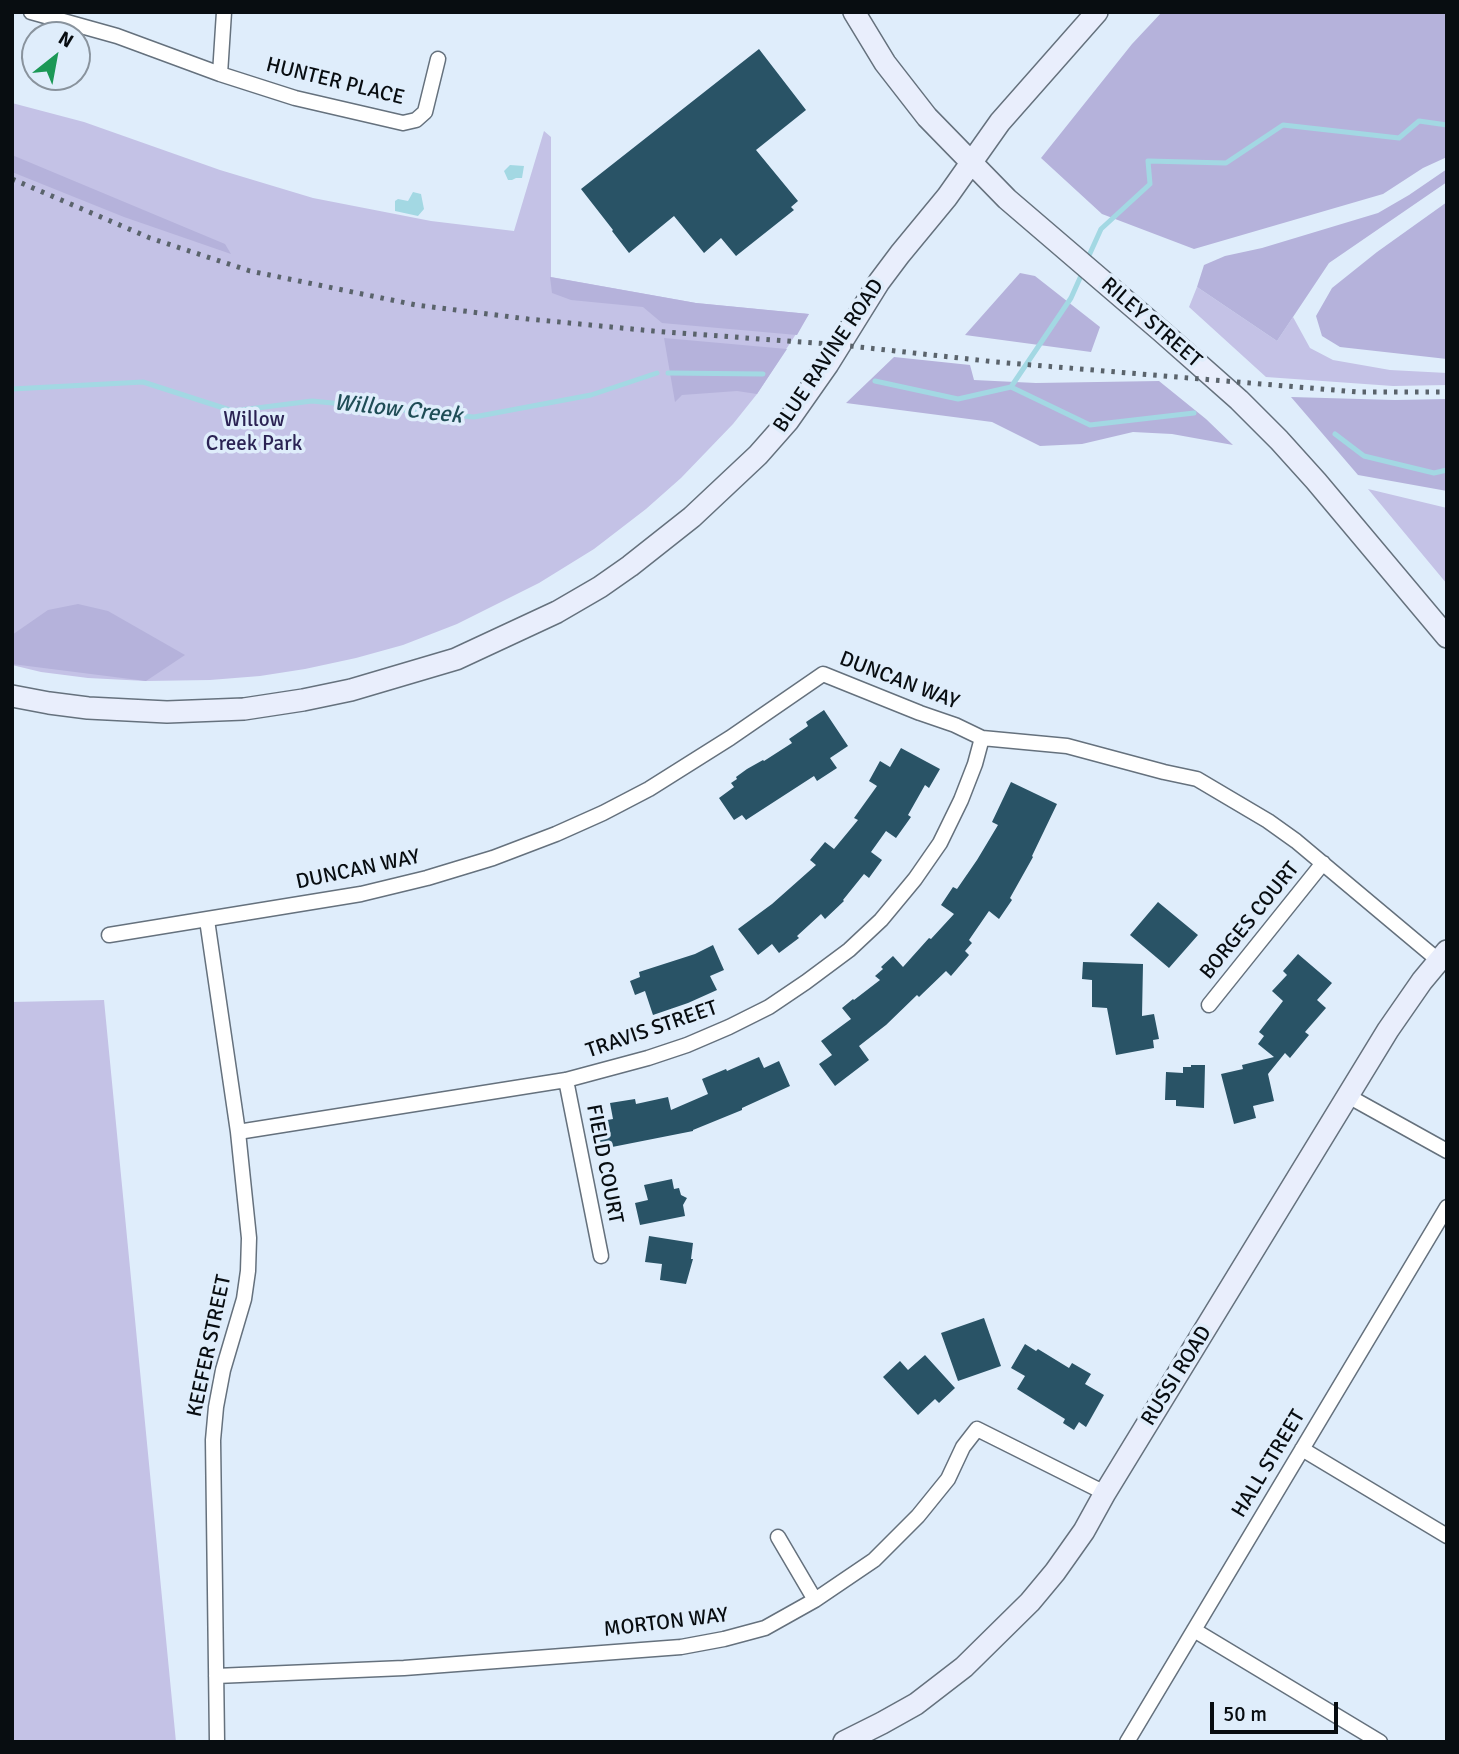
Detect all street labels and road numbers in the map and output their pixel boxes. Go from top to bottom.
street label: HUNTER PLACE [263,53,407,111]
street label: RILEY STREET [1096,273,1206,373]
street label: BLUE RAVINE ROAD [768,275,890,437]
street label: DUNCAN WAY [836,647,962,715]
street label: DUNCAN WAY [294,845,422,895]
street label: BORGES COURT [1195,857,1305,985]
street label: TRAVIS STREET [583,996,721,1064]
street label: FIELD COURT [580,1102,628,1226]
street label: KEEFER STREET [183,1273,237,1419]
street label: RUSSI ROAD [1136,1322,1218,1430]
street label: HALL STREET [1227,1406,1311,1522]
street label: MORTON WAY [602,1603,730,1643]

